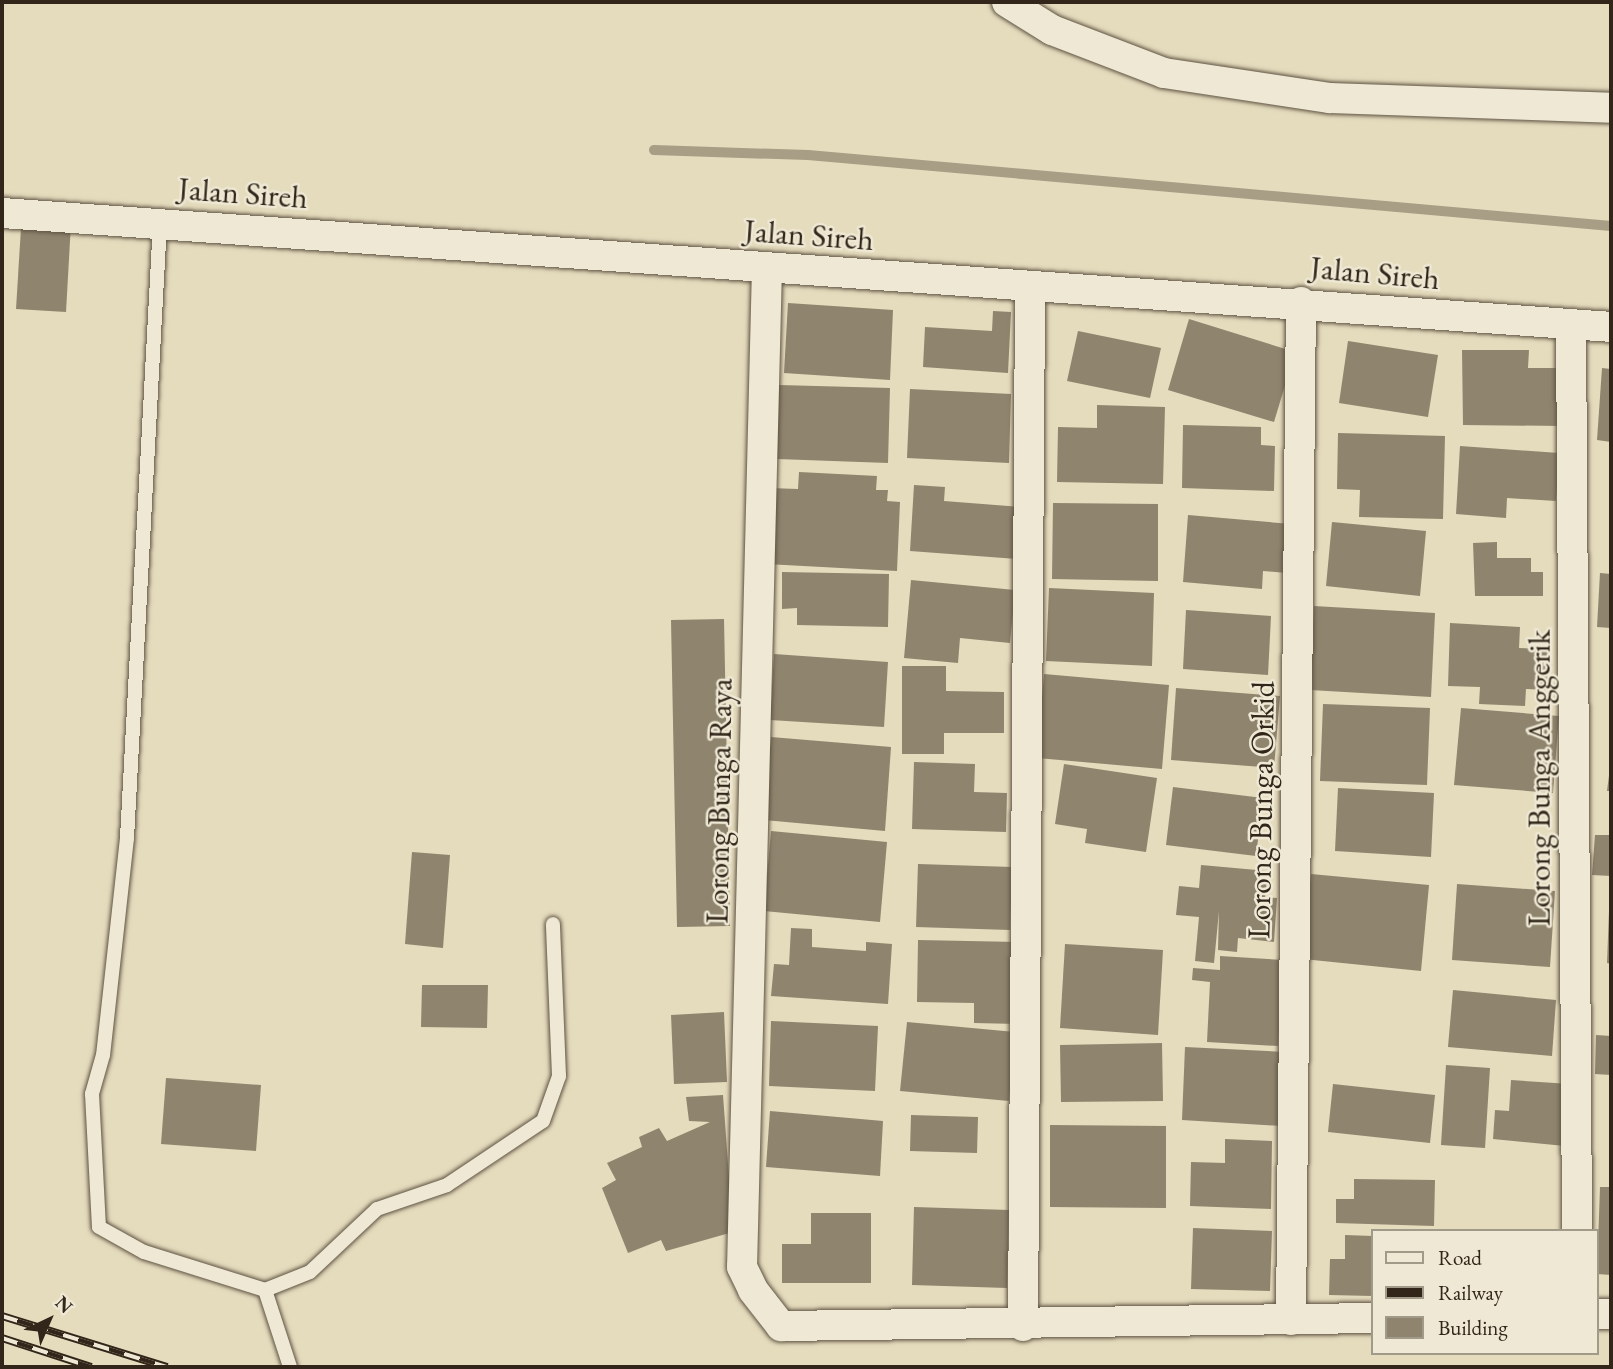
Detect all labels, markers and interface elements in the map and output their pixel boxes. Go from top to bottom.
street label: Jalan Sireh [177,169,309,217]
street label: Jalan Sireh [743,211,875,259]
street label: Jalan Sireh [1309,248,1441,298]
street label: Lorong Bunga Anggerik [1520,630,1558,926]
street label: Lorong Bunga Raya [698,678,740,924]
street label: Lorong Bunga Orkid [1240,681,1282,939]
legend [1372,1229,1599,1355]
text: Road [1438,1244,1482,1271]
text: Railway [1438,1279,1503,1306]
north arrow [14,1285,84,1355]
text: N [50,1290,78,1319]
text: Building [1438,1314,1508,1341]

